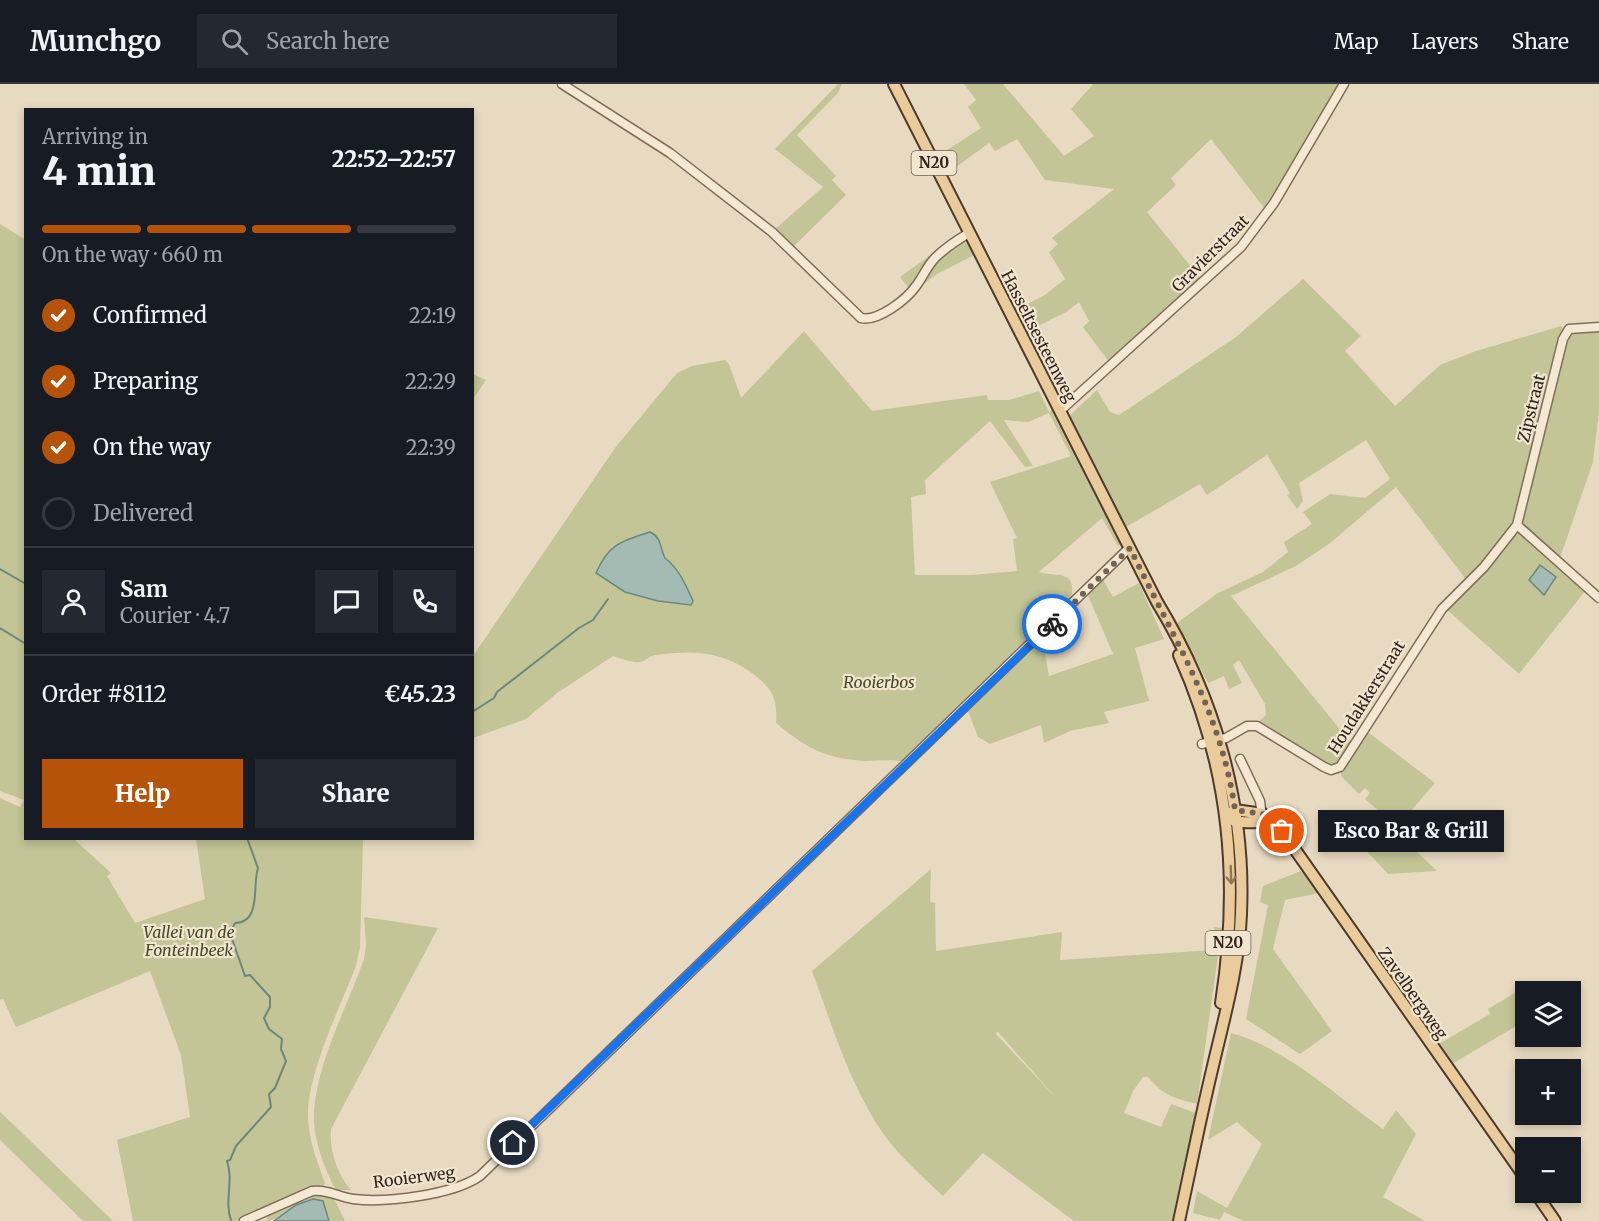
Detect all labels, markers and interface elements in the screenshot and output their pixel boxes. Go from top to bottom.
search box [197,14,617,68]
text: Munchgo [30,23,161,59]
icon: search [218,25,251,58]
text: Search here [266,27,389,55]
text: Map [1334,28,1379,55]
text: Layers [1412,28,1479,55]
text: Share [1512,28,1569,55]
text: Arriving in [42,124,148,149]
text: 22:52–22:57 [332,145,456,173]
text: 4 min [42,147,156,196]
road number: N20 [912,151,956,175]
street label: Gravierstraat [1167,210,1253,296]
text: On the way · 660 m [42,242,223,267]
street label: Hasseltsesteenweg [997,267,1081,406]
icon: check [42,299,75,332]
text: Confirmed [93,301,207,329]
text: 22:19 [409,303,456,328]
icon: check [42,365,75,398]
text: Preparing [93,367,198,395]
text: 22:29 [405,369,456,394]
street label: Zipstraat [1513,371,1549,444]
icon: check [42,431,75,464]
text: On the way [93,433,211,461]
text: 22:39 [406,435,456,460]
text: Delivered [93,499,193,527]
button: person [42,570,105,633]
button: chat [315,570,378,633]
button: phone [393,570,456,633]
text: Sam [120,575,168,603]
courier [1022,594,1082,654]
text: Courier · 4.7 [120,603,230,628]
icon: bike [1036,608,1069,641]
street label: Houdakkerstraat [1323,636,1409,757]
park label: Rooierbos [843,672,915,692]
text: Order #8112 [42,680,167,708]
text: €45.23 [384,680,456,708]
button: Help [42,759,243,828]
button: Share [255,759,456,828]
pin [1256,805,1307,856]
callout: Esco Bar & Grill [1318,810,1504,852]
icon: bag [1265,814,1298,847]
text: Esco Bar & Grill [1334,818,1488,843]
one-way arrow [1226,864,1237,884]
park label: Vallei van de Fonteinbeek [143,922,235,960]
road number: N20 [1206,931,1250,955]
street label: Zavelbergweg [1374,943,1452,1043]
map controls [1515,981,1581,1203]
button: layers [1515,981,1581,1047]
button: + [1515,1059,1581,1125]
pin [487,1117,538,1168]
icon: home [496,1126,529,1159]
button: − [1515,1137,1581,1203]
street label: Rooierweg [372,1162,457,1192]

